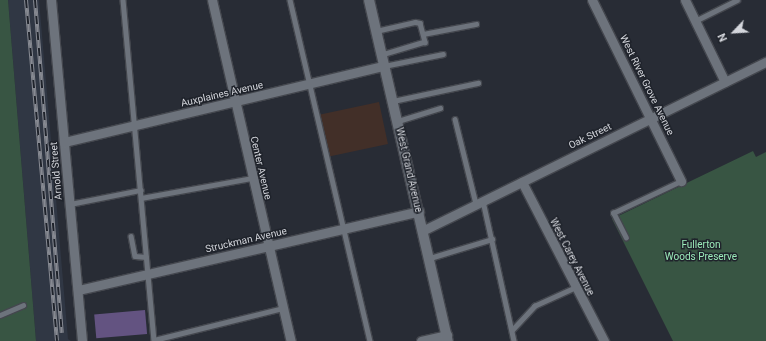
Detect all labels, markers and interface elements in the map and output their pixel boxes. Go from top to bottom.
north arrow [714,12,754,52]
text: N [715,31,730,44]
street label: West River Grove Avenue [617,33,677,137]
street label: Auxplaines Avenue [180,79,264,109]
street label: Oak Street [567,120,613,152]
street label: West Grand Avenue [393,126,425,214]
street label: Center Avenue [248,135,274,201]
street label: Arnold Street [47,142,65,200]
street label: West Carey Avenue [547,216,597,298]
street label: Struckman Avenue [204,225,288,255]
park label: Fullerton Woods Preserve [665,238,737,262]

